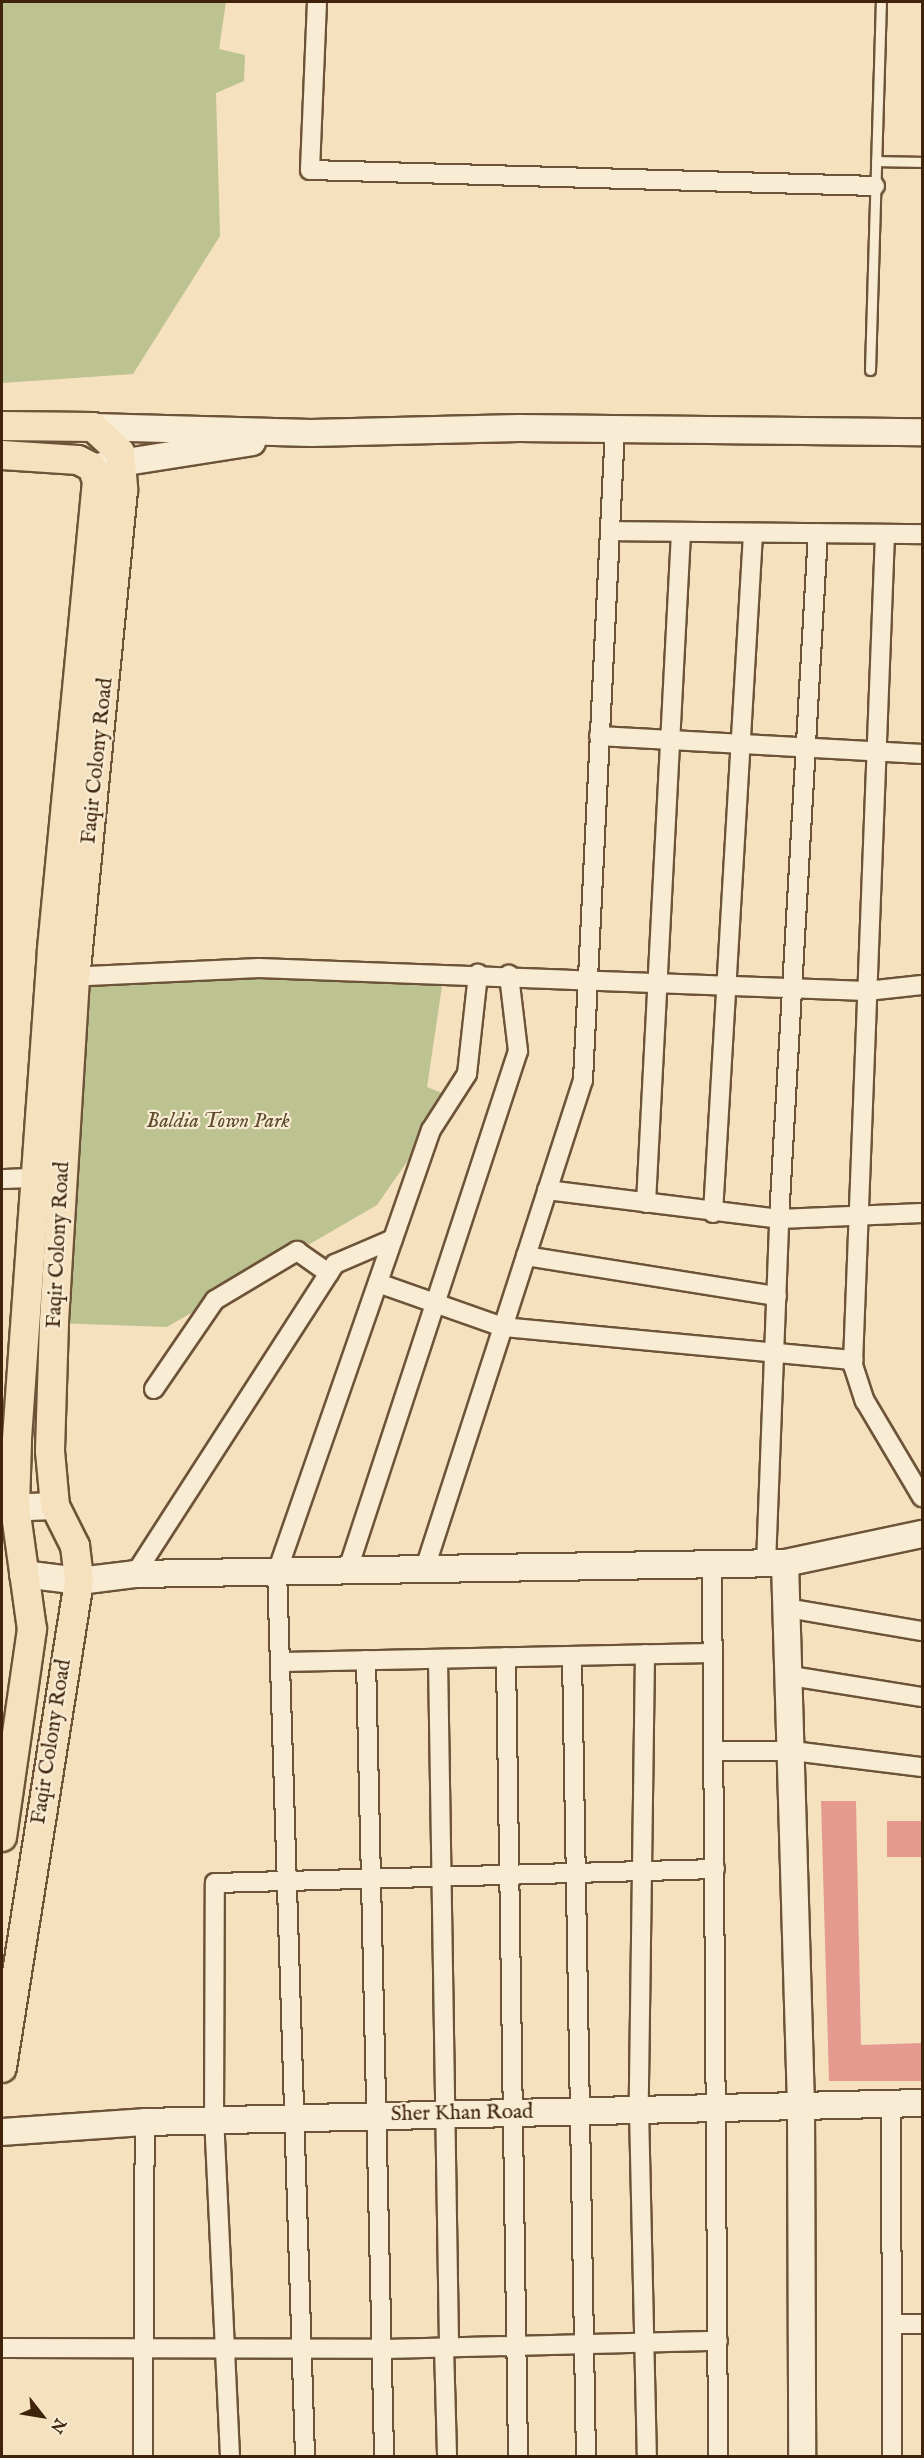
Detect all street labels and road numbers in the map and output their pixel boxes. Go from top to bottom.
street label: Faqir Colony Road [77,677,119,845]
street label: Faqir Colony Road [42,1161,76,1329]
street label: Faqir Colony Road [26,1658,78,1826]
street label: Sher Khan Road [391,2100,533,2128]

